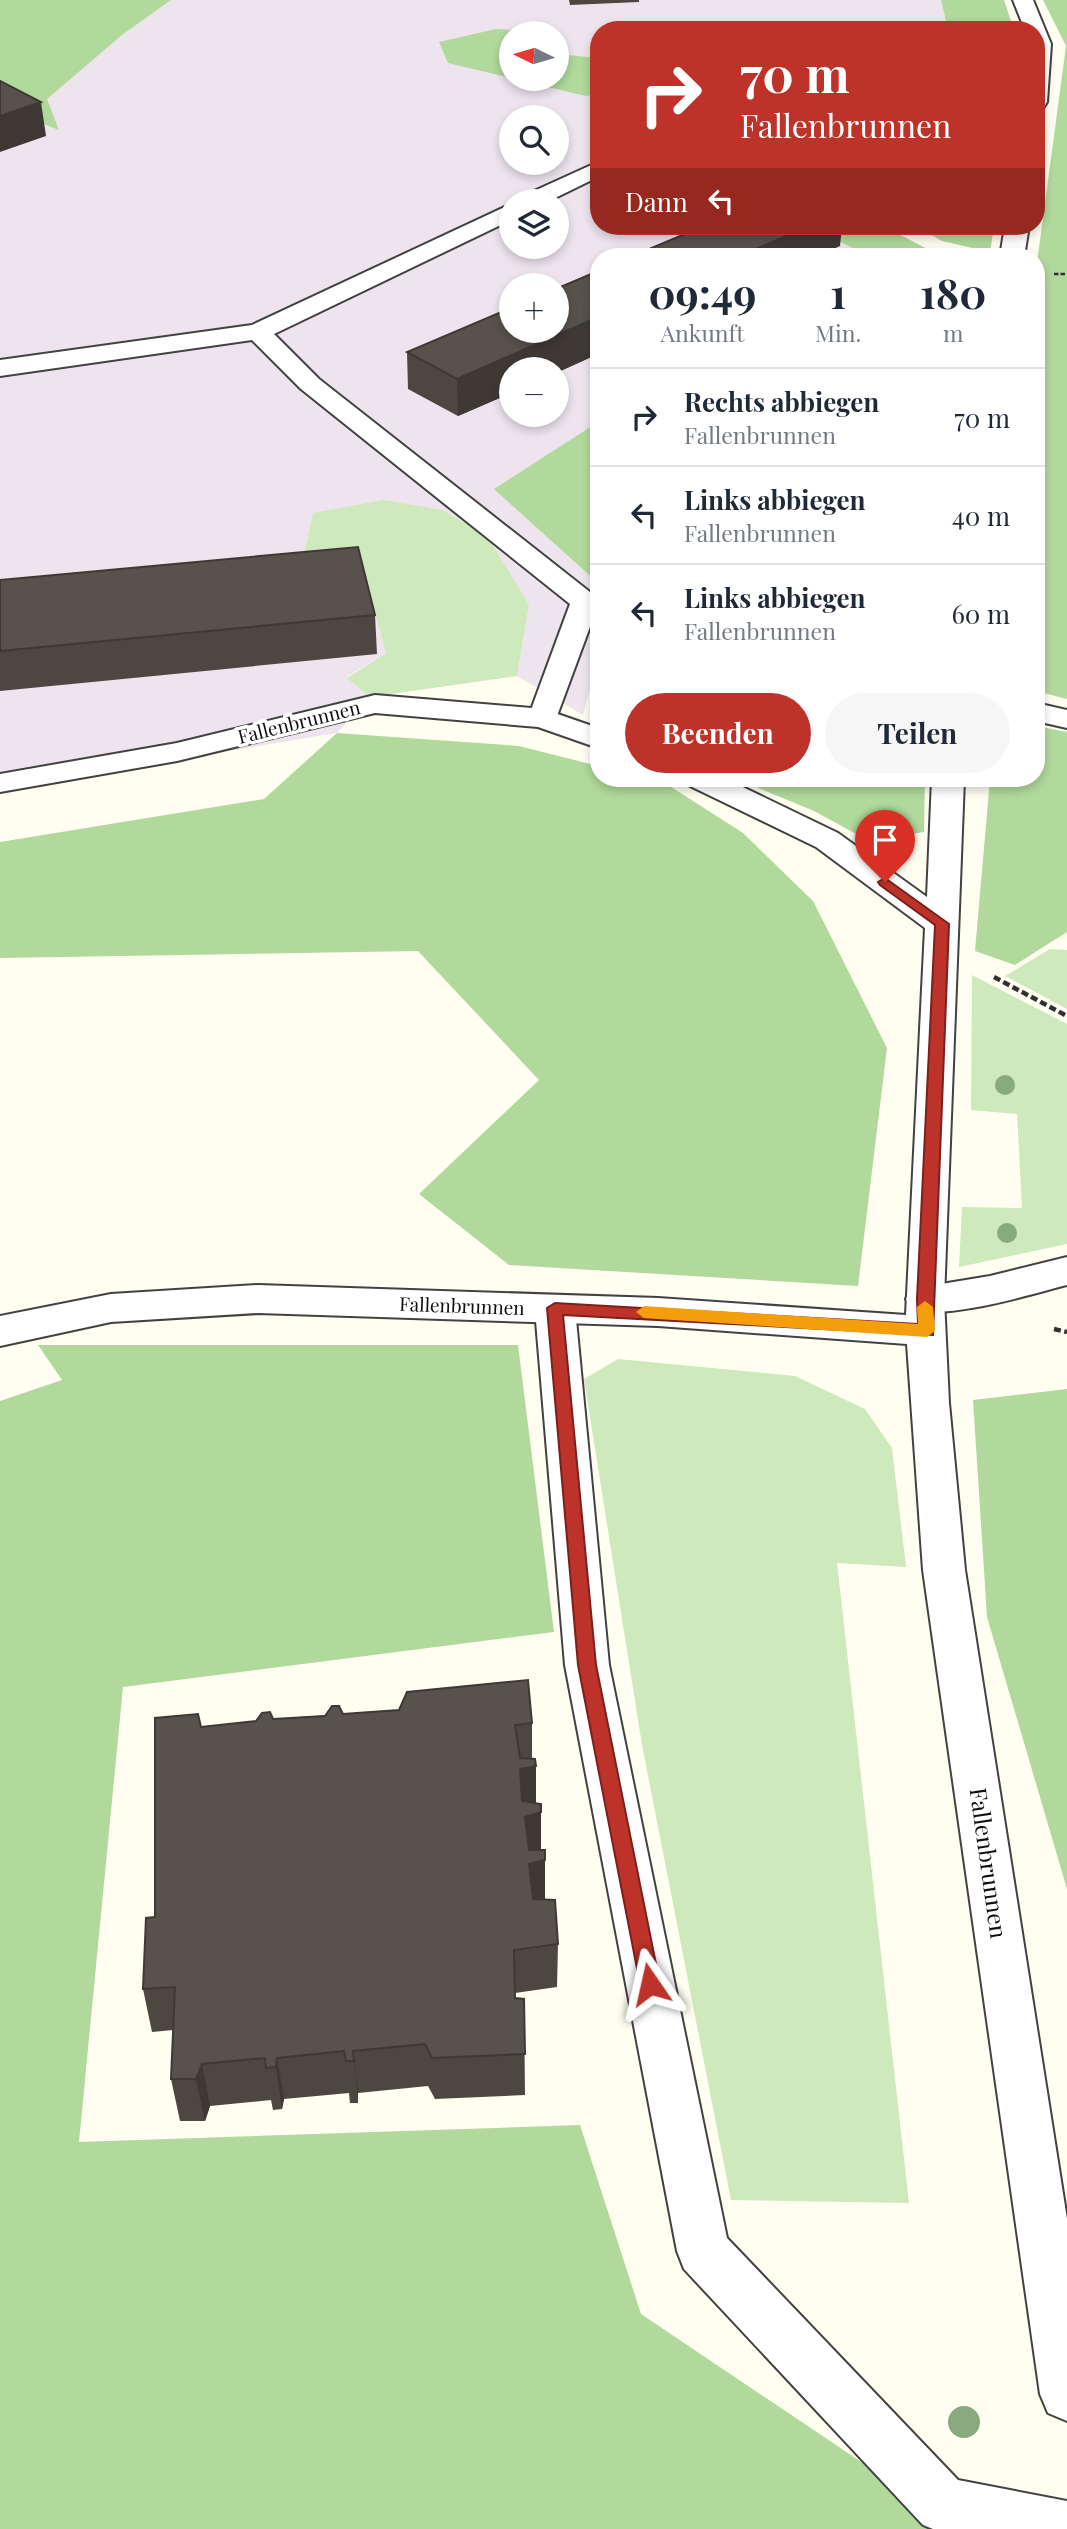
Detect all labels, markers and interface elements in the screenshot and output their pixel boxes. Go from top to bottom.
north arrow [499,21,569,91]
map controls [499,21,569,427]
text: 70 m [740,40,850,105]
icon: right [625,49,716,140]
text: Fallenbrunnen [740,103,951,146]
button: search [499,105,569,175]
icon: left [702,182,740,220]
text: Dann [625,184,688,219]
button: layers [499,189,569,259]
text: 09:49 [649,264,756,320]
text: 1 [830,264,846,320]
text: 180 [920,264,986,320]
button: + [499,273,569,343]
text: Ankunft [661,317,744,348]
text: Min. [815,317,861,348]
text: m [943,317,963,348]
button: − [499,357,569,427]
text: Rechts abbiegen [684,384,879,419]
icon: right [625,398,663,436]
text: 70 m [954,400,1010,435]
text: Fallenbrunnen [684,419,836,450]
text: Links abbiegen [684,482,865,517]
icon: left [625,496,663,534]
text: 40 m [952,498,1010,533]
text: Fallenbrunnen [684,517,836,548]
text: Links abbiegen [684,580,865,615]
icon: left [625,594,663,632]
text: 60 m [951,596,1010,631]
text: Fallenbrunnen [684,615,836,646]
street label: Fallenbrunnen [235,693,363,749]
button: Beenden [625,693,811,773]
button: Teilen [825,693,1010,773]
pin [855,810,915,882]
icon: arrive [866,821,904,859]
street label: Fallenbrunnen [399,1290,526,1320]
street label: Fallenbrunnen [964,1785,1015,1940]
position arrow [613,1947,687,2021]

